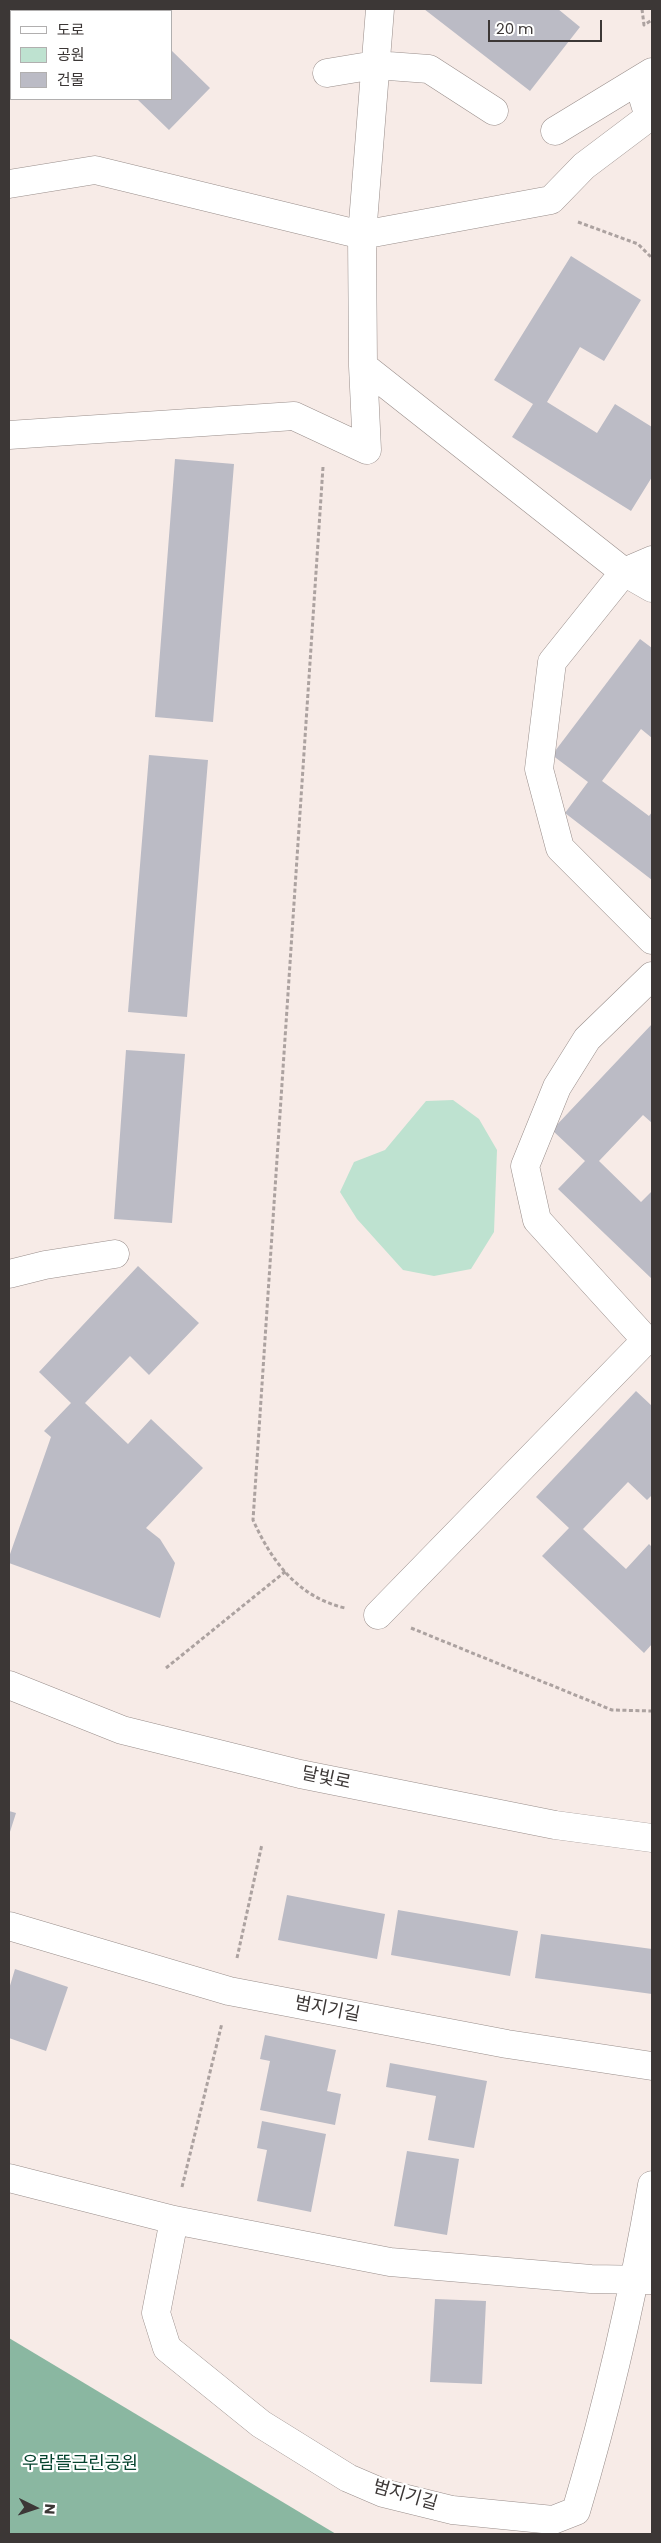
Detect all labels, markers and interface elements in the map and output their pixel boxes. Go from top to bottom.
legend [10,10,172,100]
scale bar [491,10,605,42]
text: 20 m [496,18,534,39]
text: 도로 [57,19,85,40]
text: 공원 [57,44,85,65]
text: 건물 [57,69,85,90]
street label: 달빛로 [299,1763,353,1795]
street label: 범지기길 [292,1993,362,2027]
park label: 우람뜰근린공원 [22,2453,138,2475]
street label: 범지기길 [370,2476,440,2516]
north arrow [10,2483,60,2533]
text: N [40,2503,60,2515]

